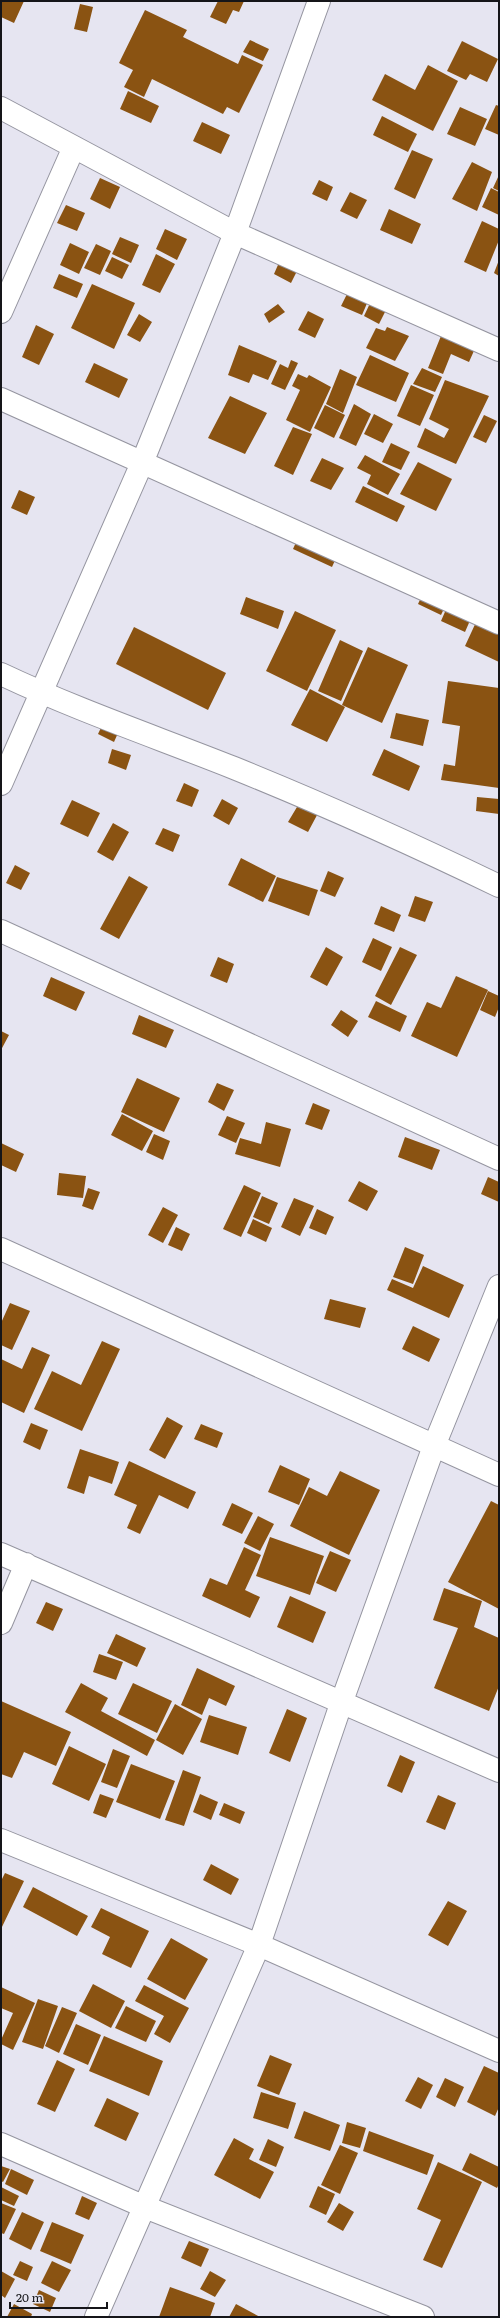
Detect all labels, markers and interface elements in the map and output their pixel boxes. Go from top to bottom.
scale bar [10,2284,107,2310]
text: 20 m [16,2288,43,2306]

